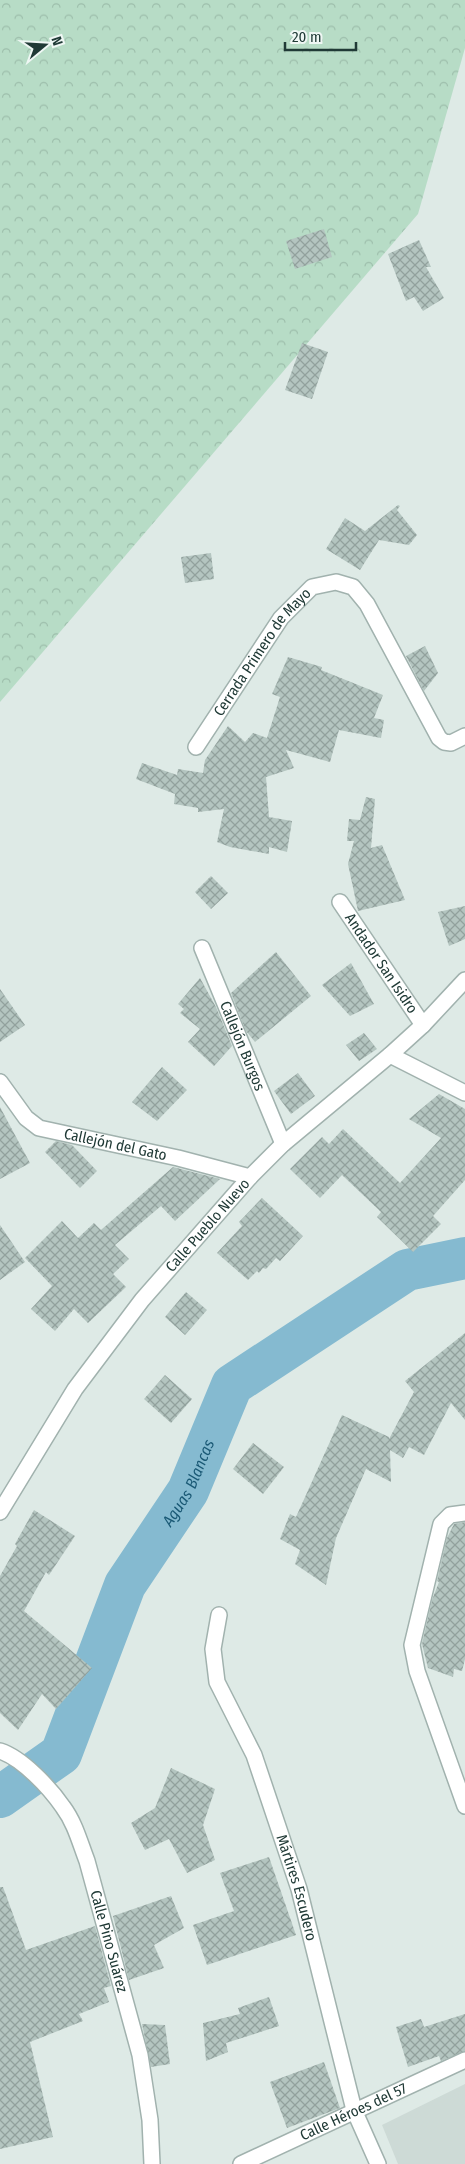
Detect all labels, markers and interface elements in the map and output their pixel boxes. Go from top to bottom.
north arrow [20,20,70,70]
scale bar [285,20,356,52]
text: 20 m [292,28,322,46]
text: N [48,35,66,48]
street label: Cerrada Primero de Mayo [210,584,315,719]
street label: Andador San Isidro [341,910,422,1017]
street label: Callejón Burgos [216,998,269,1093]
street label: Callejón del Gato [62,1125,169,1164]
street label: Calle Pueblo Nuevo [162,1175,254,1276]
water label: Aguas Blancas [158,1437,218,1531]
street label: Mártires Escudero [272,1832,321,1943]
street label: Calle Pino Suárez [86,1888,132,1995]
street label: Calle Héroes del 57 [297,2079,410,2144]

